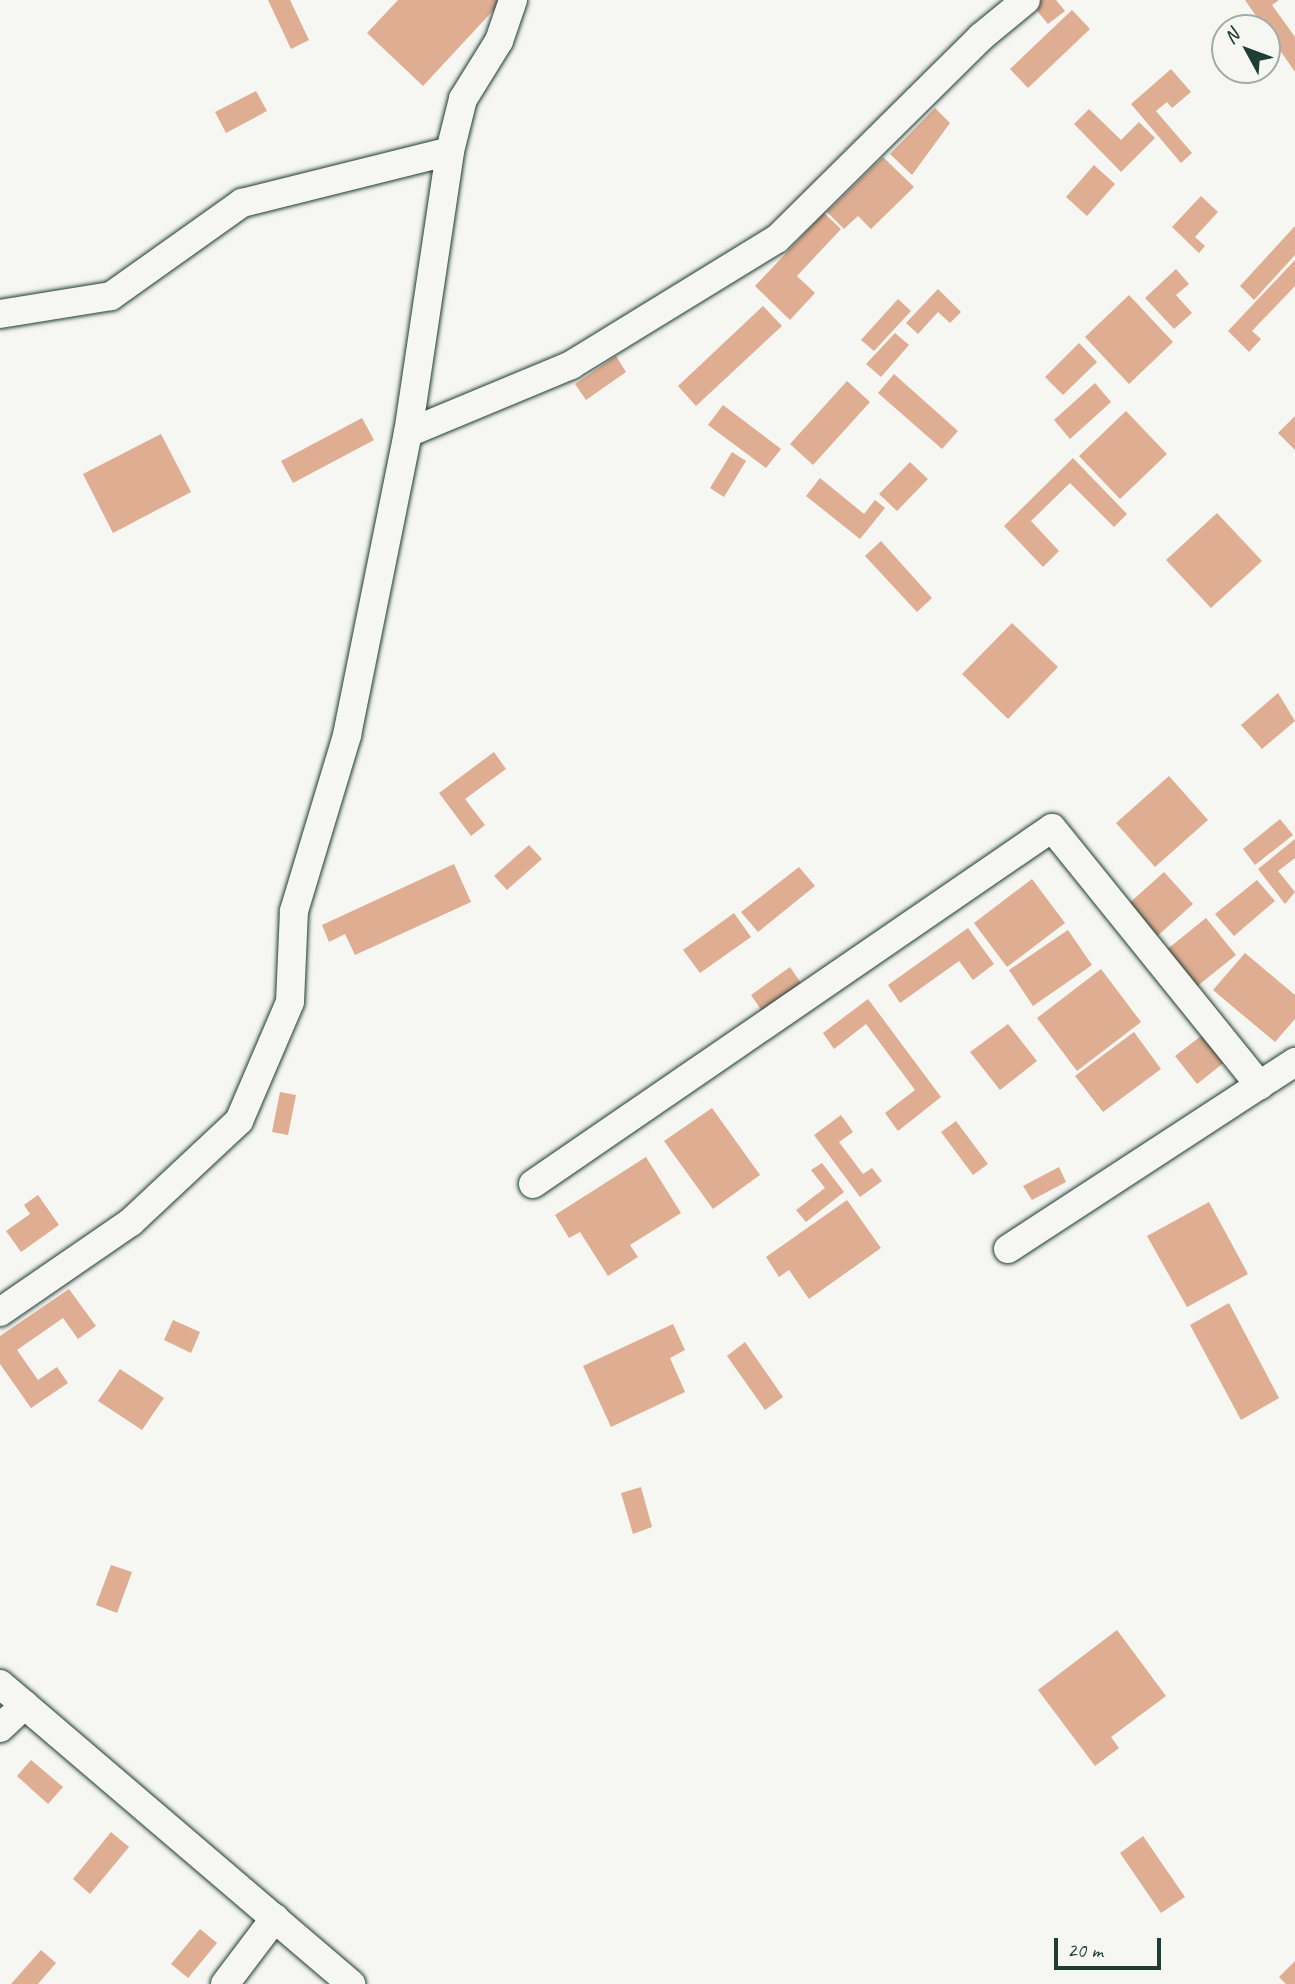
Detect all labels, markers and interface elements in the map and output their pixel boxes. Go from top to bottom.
north arrow [1211,14,1281,84]
text: N [1219,24,1245,49]
scale bar [1057,1924,1164,1968]
text: 20 m [1067,1937,1103,1963]

